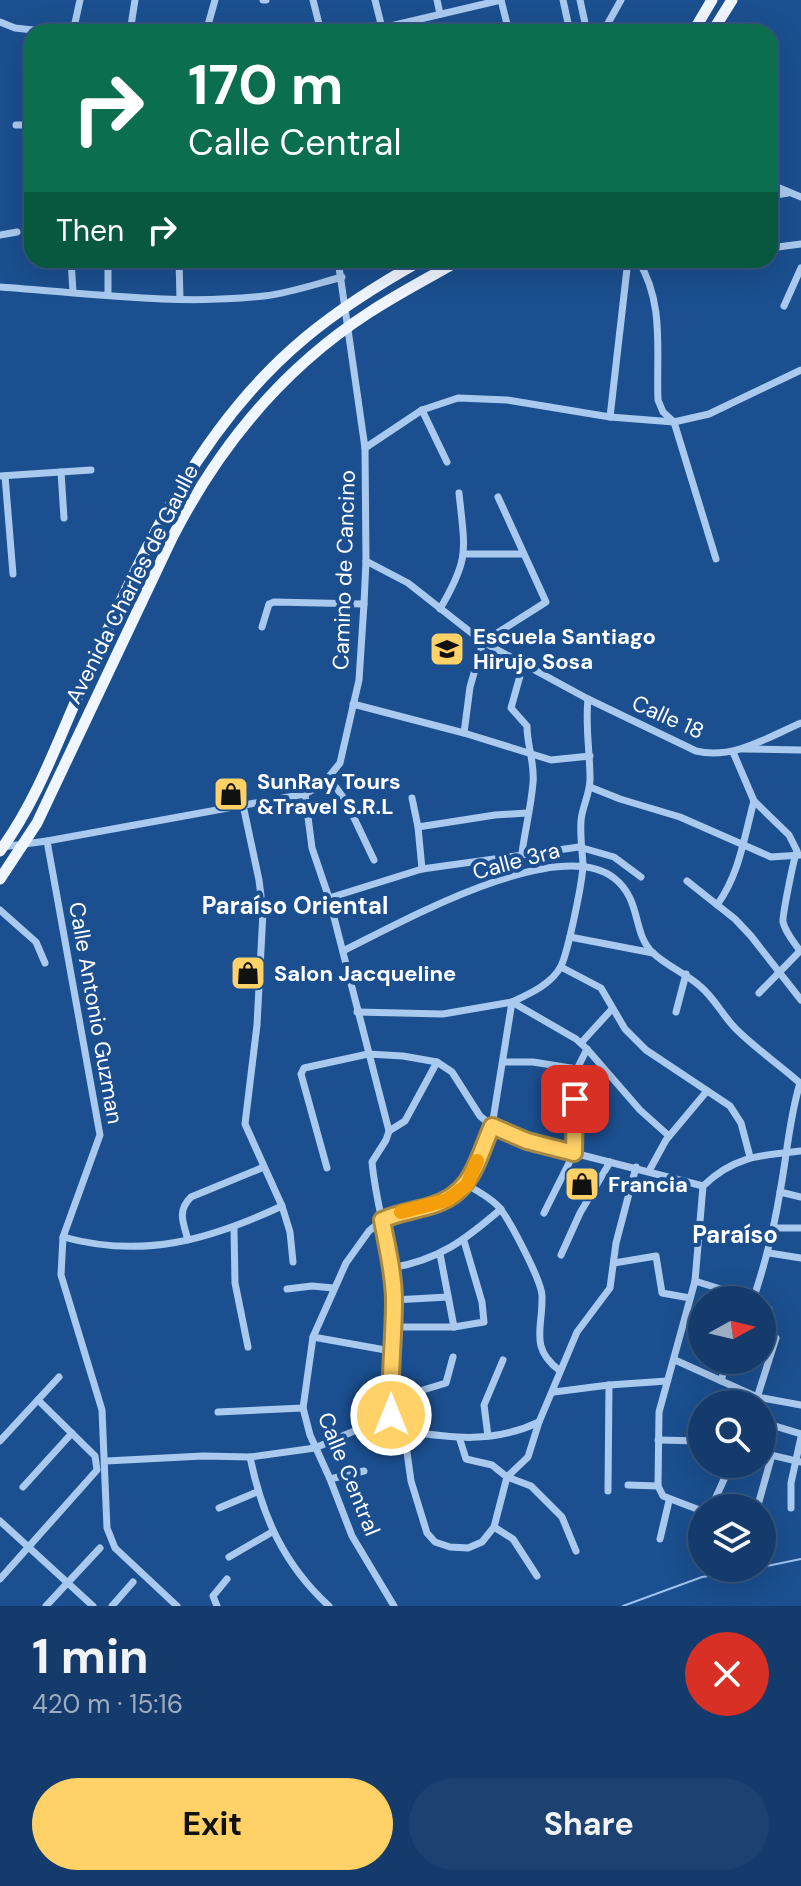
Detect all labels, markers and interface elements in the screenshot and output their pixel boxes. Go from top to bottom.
text: 170 m [188,48,343,121]
icon: right [56,56,160,160]
text: Calle Central [188,119,401,166]
icon: right [140,208,184,252]
text: Then [56,211,124,250]
street label: Avenida Charles de Gaulle [59,459,205,709]
street label: Camino de Cancino [326,469,362,671]
place label: Escuela Santiago Hirujo Sosa [473,622,656,676]
school or university icon: Escuela Santiago Hirujo Sosa [428,630,466,668]
street label: Calle 18 [627,688,709,746]
place label: SunRay Tours &Travel S.R.L [257,767,401,821]
shop icon: SunRay Tours &Travel S.R.L [212,775,250,813]
street label: Calle 3ra [469,835,563,887]
district label: Paraíso Oriental [202,890,388,921]
street label: Calle Antonio Guzman [62,900,130,1126]
shop icon: Salon Jacqueline [229,954,267,992]
place label: Salon Jacqueline [274,959,456,988]
pin [541,1065,609,1133]
icon: arrive [553,1077,597,1121]
shop icon: Francia [563,1165,601,1203]
place label: Francia [608,1170,688,1199]
district label: Paraíso [692,1219,778,1250]
north arrow [688,1286,776,1374]
map controls [688,1286,776,1582]
position arrow [349,1373,433,1457]
button: search [688,1390,776,1478]
street label: Calle Central [311,1408,387,1540]
button: layers [688,1494,776,1582]
text: 1 min [32,1625,149,1688]
button: close [685,1632,769,1716]
text: 420 m · 15:16 [32,1687,183,1721]
button: Exit [32,1778,393,1870]
button: Share [409,1778,769,1870]

